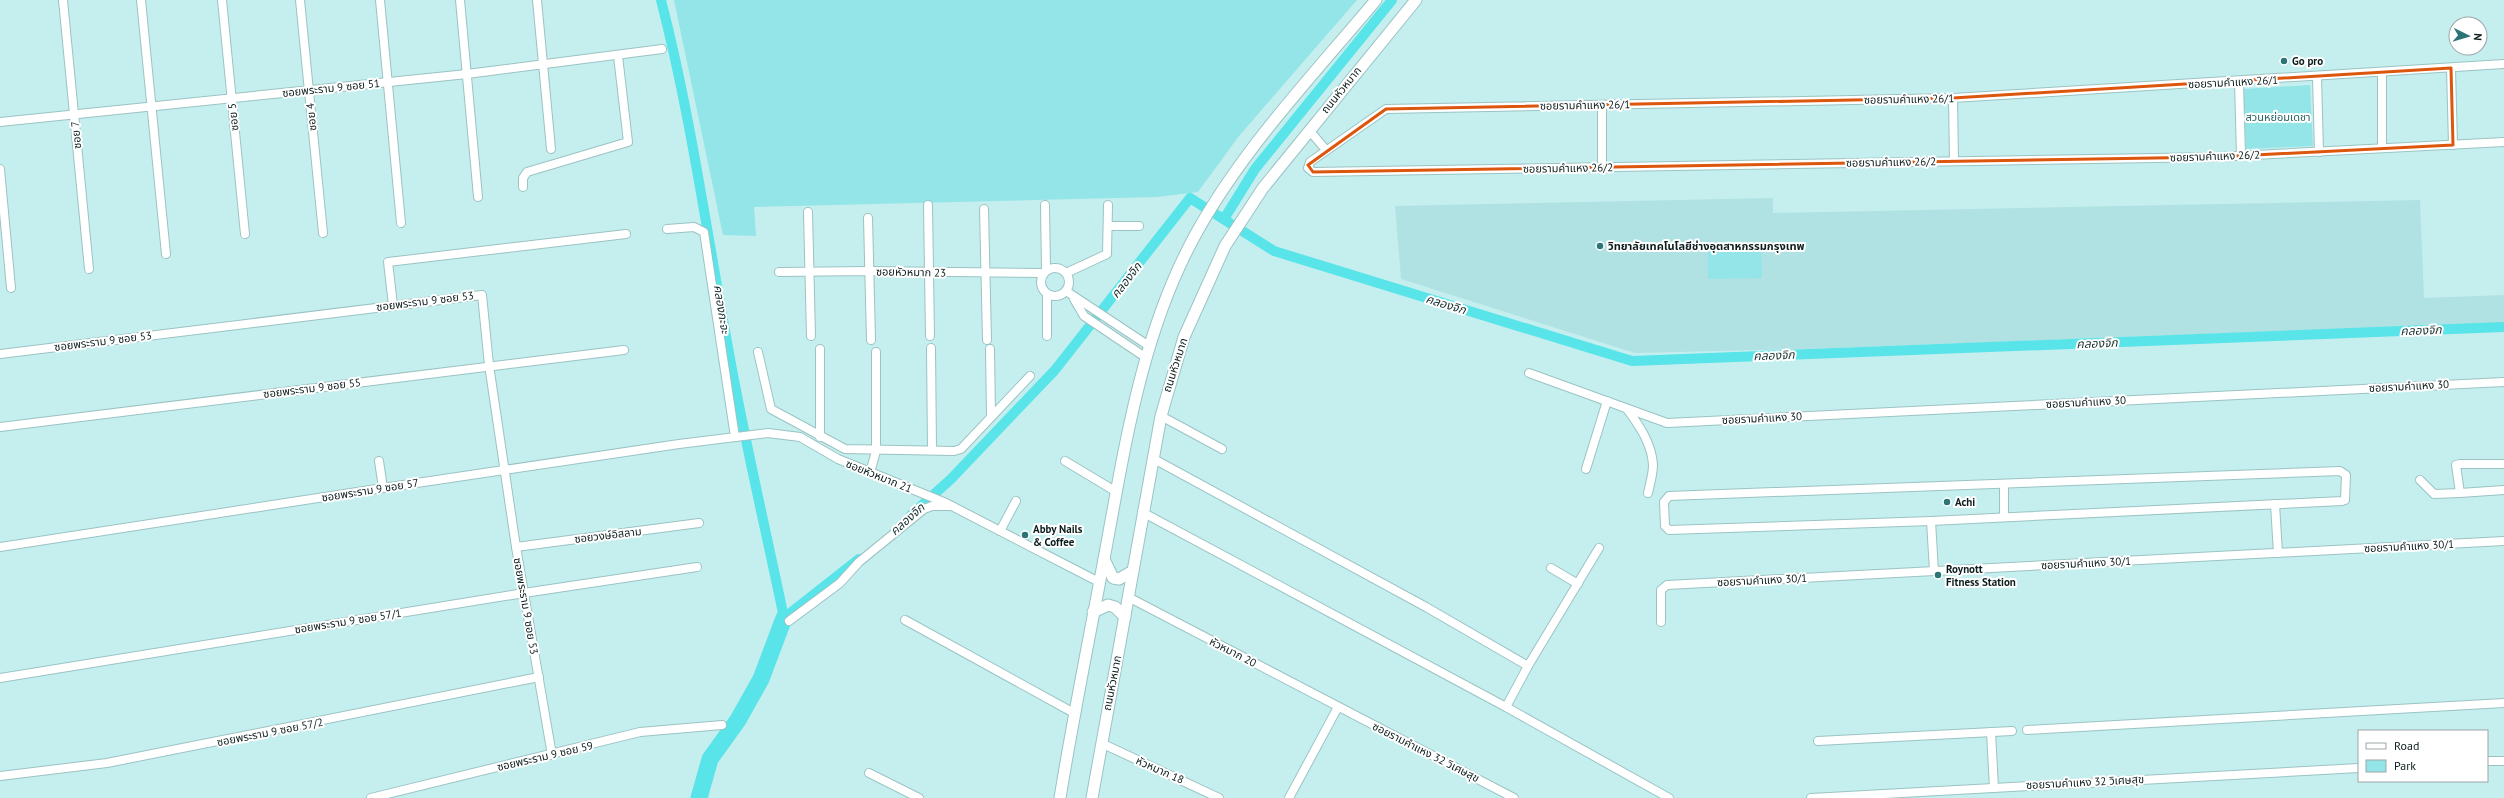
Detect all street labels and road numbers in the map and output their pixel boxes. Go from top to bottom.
street label: ถนนหัวหมาก [1318,64,1364,116]
street label: ซอยรามคำแหง 26/1 [2188,73,2278,91]
street label: ซอยพระราม 9 ซอย 51 [282,76,380,100]
street label: ซอยรามคำแหง 26/1 [1864,91,1954,107]
street label: ซอยรามคำแหง 26/1 [1540,97,1630,113]
street label: ซอย 5 [225,102,241,132]
street label: ซอย 4 [303,102,319,132]
street label: ซอย 7 [68,120,84,150]
street label: ซอยรามคำแหง 26/2 [2170,147,2260,165]
street label: ซอยรามคำแหง 26/2 [1846,154,1936,170]
street label: ซอยรามคำแหง 26/2 [1523,160,1613,176]
street label: ซอยหัวหมาก 23 [876,264,946,280]
street label: ซอยพระราม 9 ซอย 53 [375,288,475,314]
street label: ซอยพระราม 9 ซอย 53 [53,328,153,354]
street label: ถนนหัวหมาก [1160,336,1190,394]
street label: ซอยพระราม 9 ซอย 55 [262,375,362,401]
street label: ซอยรามคำแหง 30 [2369,377,2449,395]
street label: ซอยรามคำแหง 30 [2046,393,2126,411]
street label: ซอยรามคำแหง 30 [1722,409,1802,427]
street label: ซอยหัวหมาก 21 [844,456,914,496]
street label: ซอยพระราม 9 ซอย 57 [320,475,420,505]
street label: ซอยวงษ์อิสลาม [574,524,642,546]
street label: ซอยรามคำแหง 30/1 [2364,537,2454,555]
street label: ซอยรามคำแหง 30/1 [2041,554,2131,572]
street label: ซอยพระราม 9 ซอย 53 [511,557,541,655]
street label: ซอยรามคำแหง 30/1 [1717,571,1807,589]
street label: ซอยพระราม 9 ซอย 57/1 [294,606,402,636]
street label: หัวหมาก 20 [1207,634,1259,670]
street label: ถนนหัวหมาก [1100,654,1124,712]
street label: ซอยพระราม 9 ซอย 57/2 [216,715,324,749]
street label: ซอยรามคำแหง 32 วิเศษสุข [1370,719,1482,785]
street label: ซอยพระราม 9 ซอย 59 [496,738,594,774]
street label: หัวหมาก 18 [1134,753,1186,787]
street label: ซอยรามคำแหง 32 วิเศษสุข [2026,772,2144,792]

